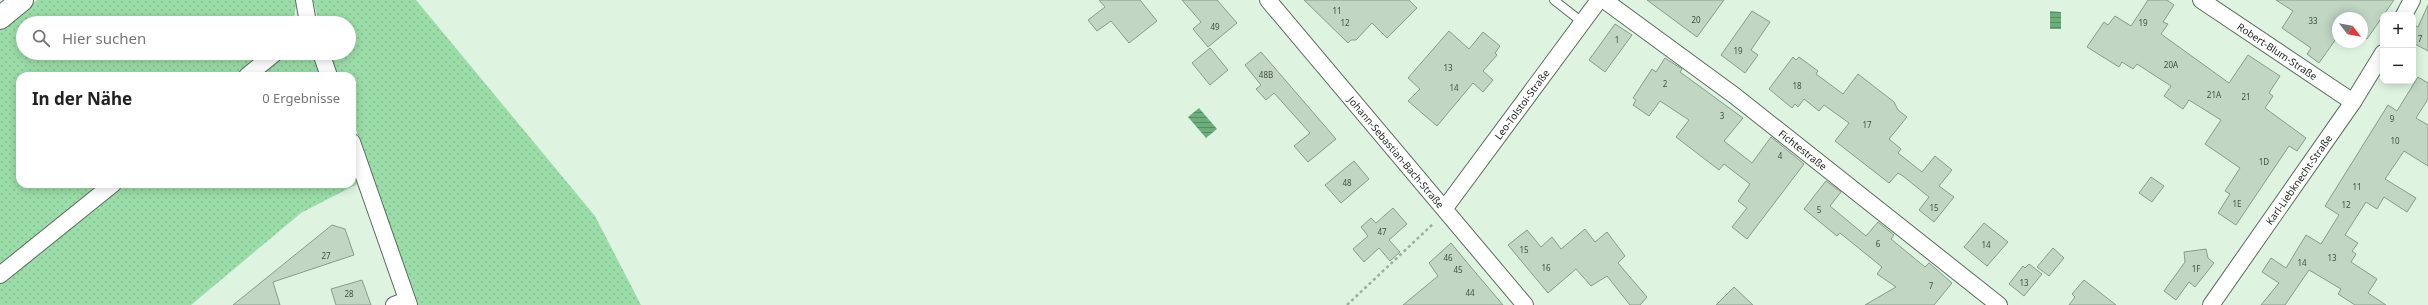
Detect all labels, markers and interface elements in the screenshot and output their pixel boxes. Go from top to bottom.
house number: 11 [1332,5,1342,16]
north arrow [2332,12,2368,48]
map controls [2380,12,2416,84]
button: + [2380,12,2416,48]
house number: 20 [1691,14,1701,25]
house number: 33 [2308,15,2318,26]
search box [16,16,356,60]
house number: 12 [1340,17,1350,28]
house number: 19 [2138,17,2148,28]
street label: Robert-Blum-Straße [2235,19,2320,83]
house number: 49 [1210,21,1220,32]
icon: search [30,27,52,49]
text: Hier suchen [62,28,146,48]
house number: 7 [2418,33,2423,44]
house number: 1 [1615,34,1619,45]
house number: 19 [1733,45,1743,56]
button: − [2380,48,2416,84]
house number: 20A [2164,59,2179,70]
house number: 13 [1443,62,1453,73]
street label: Leo-Tolstoi-Straße [1491,66,1553,142]
house number: 48B [1259,69,1273,80]
house number: 2 [1663,78,1668,89]
house number: 18 [1792,80,1802,91]
house number: 14 [1449,82,1459,93]
text: In der Nähe [32,87,132,110]
text: 0 Ergebnisse [262,89,340,107]
house number: 21A [2207,89,2222,100]
house number: 21 [2241,91,2251,102]
street label: Johann-Sebastian-Bach-Straße [1344,93,1448,211]
house number: 3 [1720,110,1725,121]
house number: 9 [2390,113,2395,124]
house number: 17 [1862,119,1872,130]
street label: Fichtestraße [1776,126,1830,173]
street label: Karl-Liebknecht-Straße [2262,131,2335,228]
house number: 10 [2390,135,2400,146]
house number: 4 [1778,150,1783,161]
house number: 1D [2259,156,2269,167]
house number: 48 [1342,177,1352,188]
house number: 11 [2352,181,2362,192]
house number: 1E [2232,198,2242,209]
house number: 12 [2341,199,2351,210]
house number: 15 [1929,202,1939,213]
house number: 5 [1817,204,1822,215]
house number: 47 [1377,226,1387,237]
house number: 6 [1876,238,1881,249]
house number: 14 [1981,239,1991,250]
house number: 15 [1519,244,1529,255]
house number: 27 [321,250,331,261]
house number: 46 [1443,252,1453,263]
house number: 13 [2327,252,2337,263]
house number: 14 [2297,257,2307,268]
house number: 16 [1541,262,1551,273]
house number: 1F [2192,263,2200,274]
house number: 45 [1453,264,1463,275]
house number: 13 [2019,277,2029,288]
house number: 7 [1929,280,1934,291]
house number: 44 [1465,287,1475,298]
house number: 28 [344,288,354,299]

